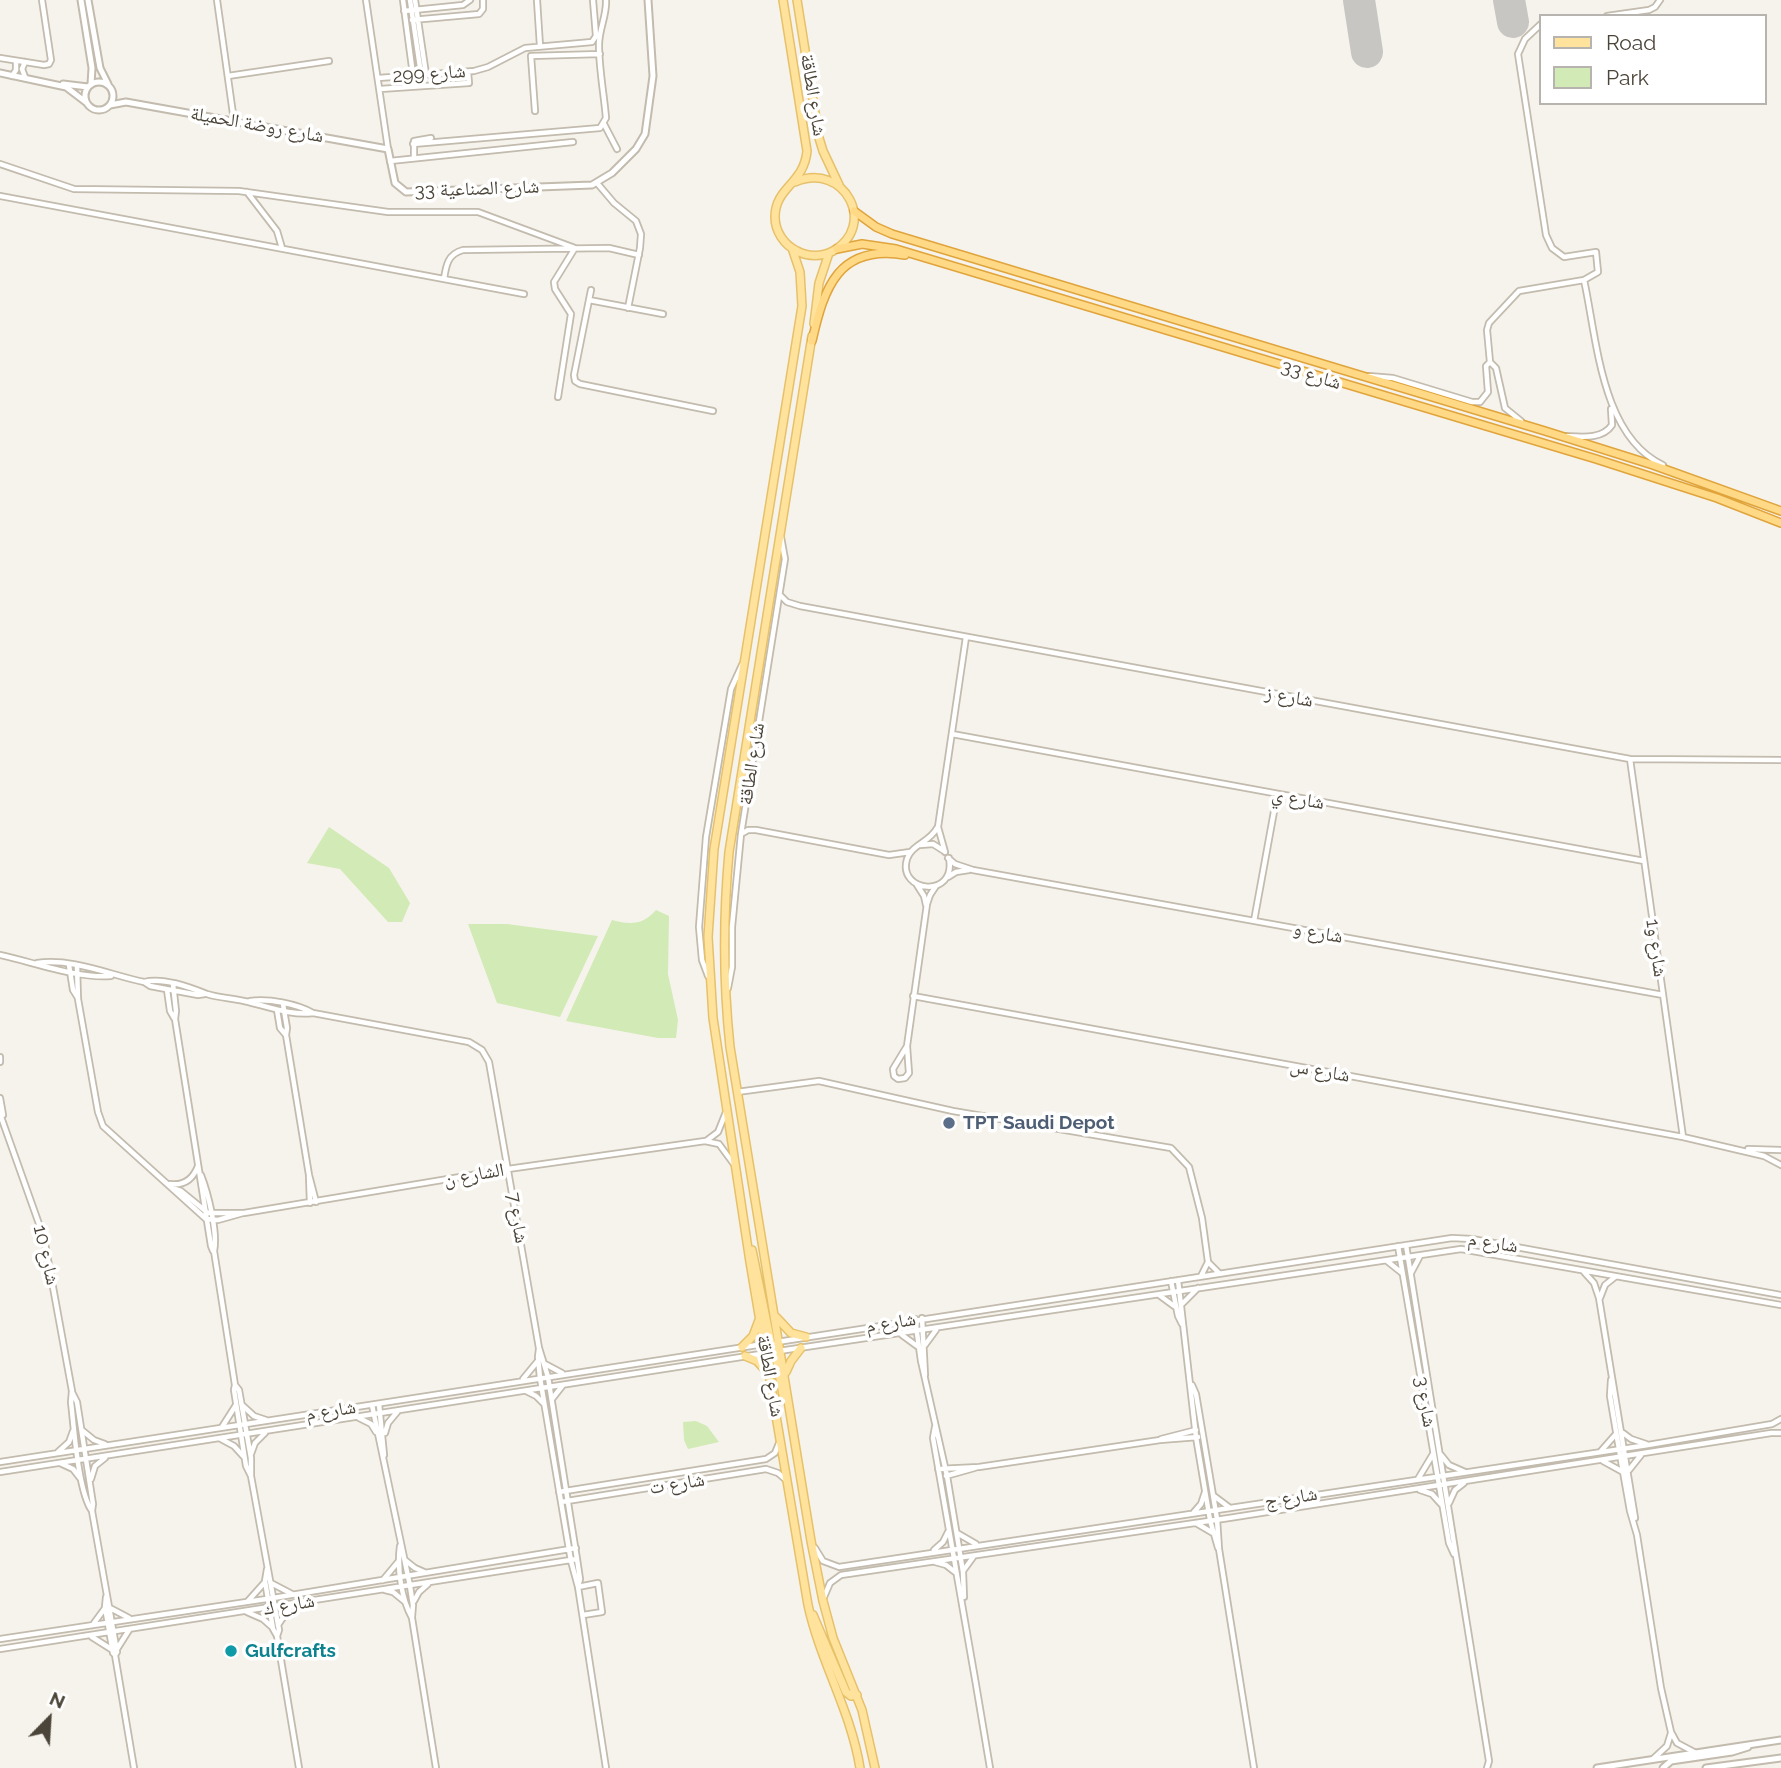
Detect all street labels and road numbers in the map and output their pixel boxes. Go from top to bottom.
street label: شارع الطاقة [795,52,831,138]
street label: شارع 299 [392,60,466,88]
street label: شارع روضة الحميلة [189,102,325,148]
street label: شارع الصناعية 33 [414,175,540,203]
street label: شارع 33 [1278,355,1344,395]
street label: شارع ز [1263,682,1315,712]
street label: شارع الطاقة [734,721,770,807]
street label: شارع ي [1270,783,1326,815]
street label: شارع و [1291,917,1345,949]
street label: شارع و1 [1641,918,1671,978]
street label: شارع س [1288,1055,1352,1087]
street label: الشارع ن [442,1158,506,1192]
street label: شارع 7 [501,1191,533,1245]
street label: شارع 10 [28,1223,64,1287]
street label: شارع م [1466,1228,1520,1258]
street label: شارع م [864,1308,918,1338]
street label: شارع الطاقة [752,1333,788,1419]
street label: شارع 3 [1409,1375,1441,1429]
street label: شارع م [304,1396,358,1426]
street label: شارع ت [648,1468,706,1500]
street label: شارع ج [1263,1483,1319,1513]
street label: شارع ك [262,1590,316,1620]

